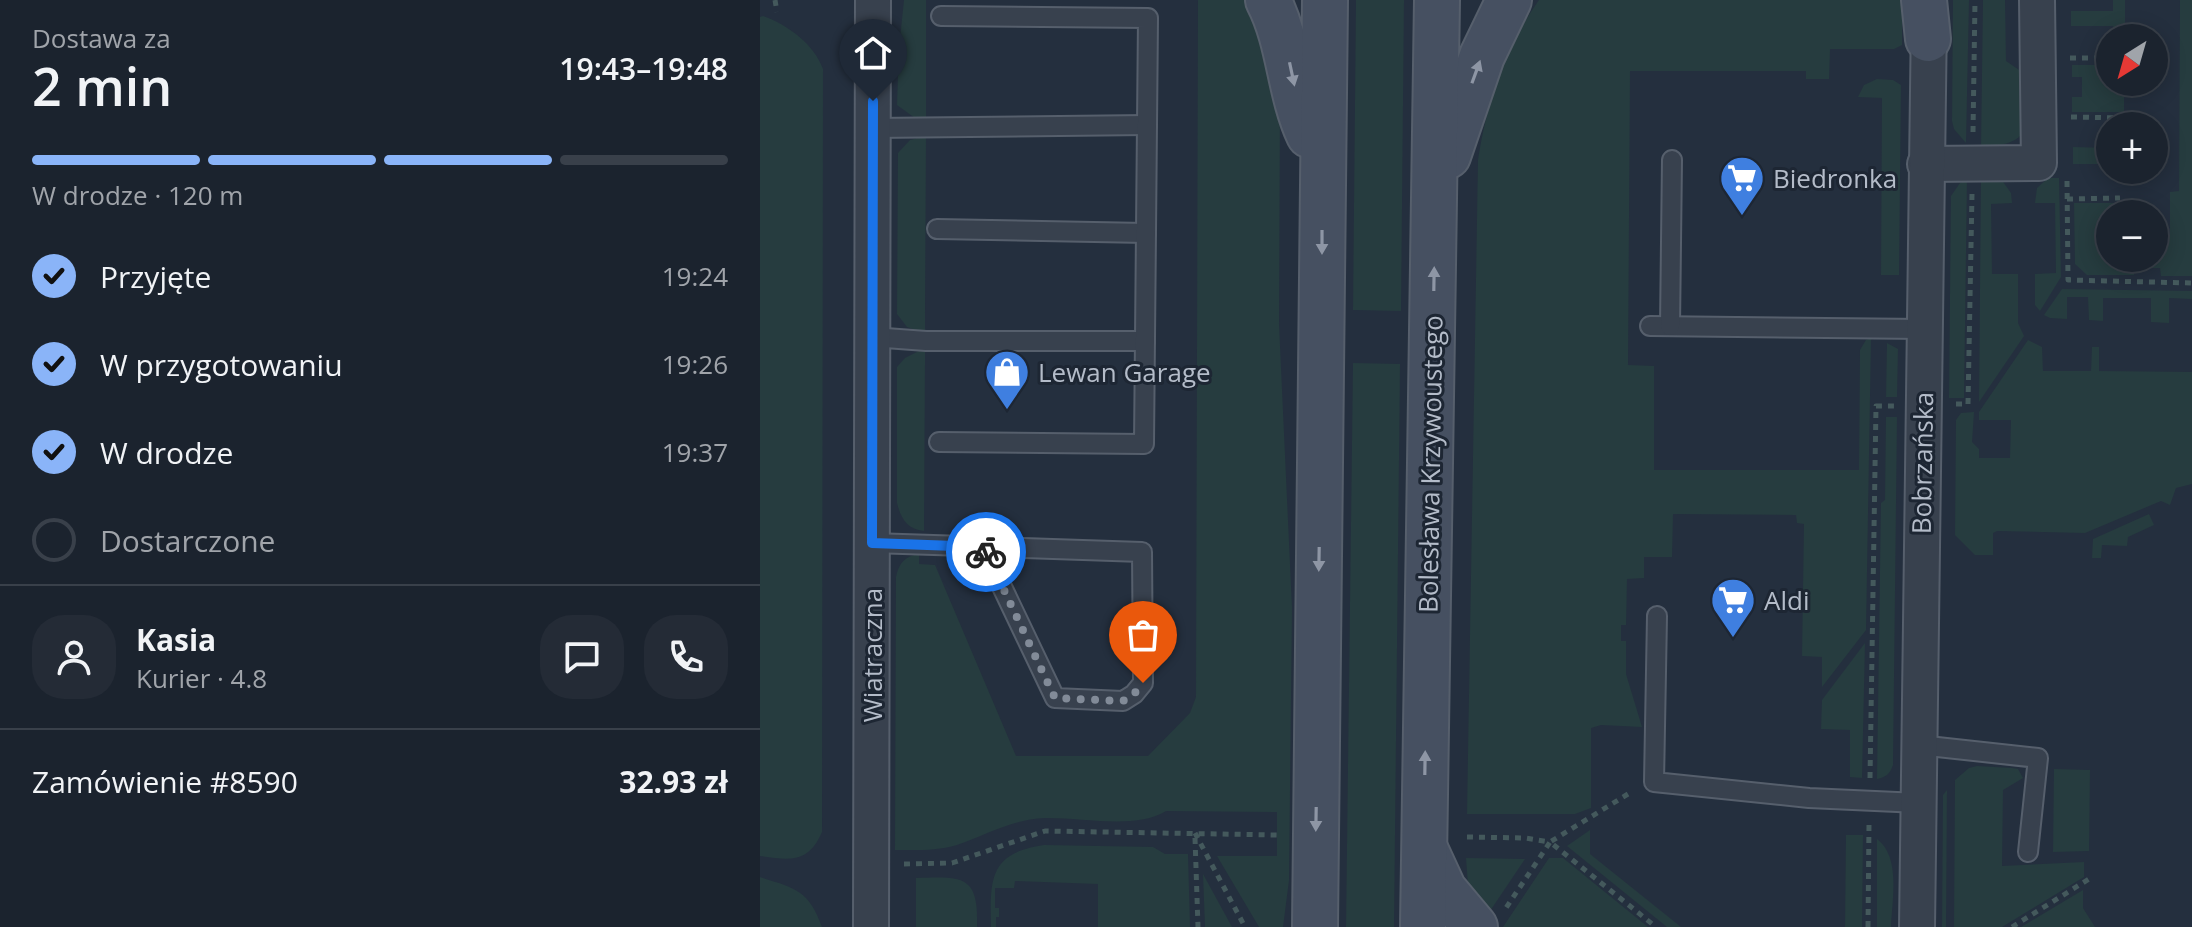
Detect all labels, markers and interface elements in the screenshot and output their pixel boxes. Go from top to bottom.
pin [839,19,907,101]
text: Dostawa za [32,20,171,56]
north arrow [2096,24,2168,96]
map controls [2096,24,2168,272]
icon: home [851,31,895,75]
text: 19:43–19:48 [559,48,728,89]
text: 2 min [32,50,172,121]
one-way arrow [1470,60,1483,84]
one-way arrow [1286,62,1299,87]
button: + [2096,112,2168,184]
supermarket icon: Biedronka [1718,154,1766,217]
place label: Biedronka [1773,160,1897,196]
text: W drodze · 120 m [32,177,243,213]
button: − [2096,200,2168,272]
one-way arrow [1316,230,1328,255]
icon: check [32,254,76,298]
text: Przyjęte [100,256,211,297]
text: 19:24 [662,258,728,294]
one-way arrow [1427,266,1440,291]
street label: Bolesława Krzywoustego [1409,315,1451,613]
icon: check [32,342,76,386]
text: W przygotowaniu [100,344,343,385]
text: 19:26 [662,346,728,382]
shop icon: Lewan Garage [983,348,1031,411]
place label: Lewan Garage [1038,354,1211,390]
street label: Bobrzańska [1903,392,1941,534]
icon: check [32,430,76,474]
text: W drodze [100,432,233,473]
text: 19:37 [662,434,728,470]
courier [946,512,1026,592]
text: Dostarczone [100,520,275,561]
icon: bike [964,530,1008,574]
one-way arrow [1313,547,1325,572]
supermarket icon: Aldi [1709,576,1757,639]
place label: Aldi [1764,582,1809,618]
street label: Wiatraczna [854,588,890,722]
pin [1109,601,1177,683]
icon: bag [1121,613,1165,657]
button: person [32,615,116,699]
button: chat [540,615,624,699]
button: phone [644,615,728,699]
text: Kasia [136,619,216,660]
text: Kurier · 4.8 [136,660,267,696]
one-way arrow [1419,750,1432,775]
text: Zamówienie #8590 [32,761,298,802]
text: 32.93 zł [619,761,728,802]
one-way arrow [1310,807,1322,832]

